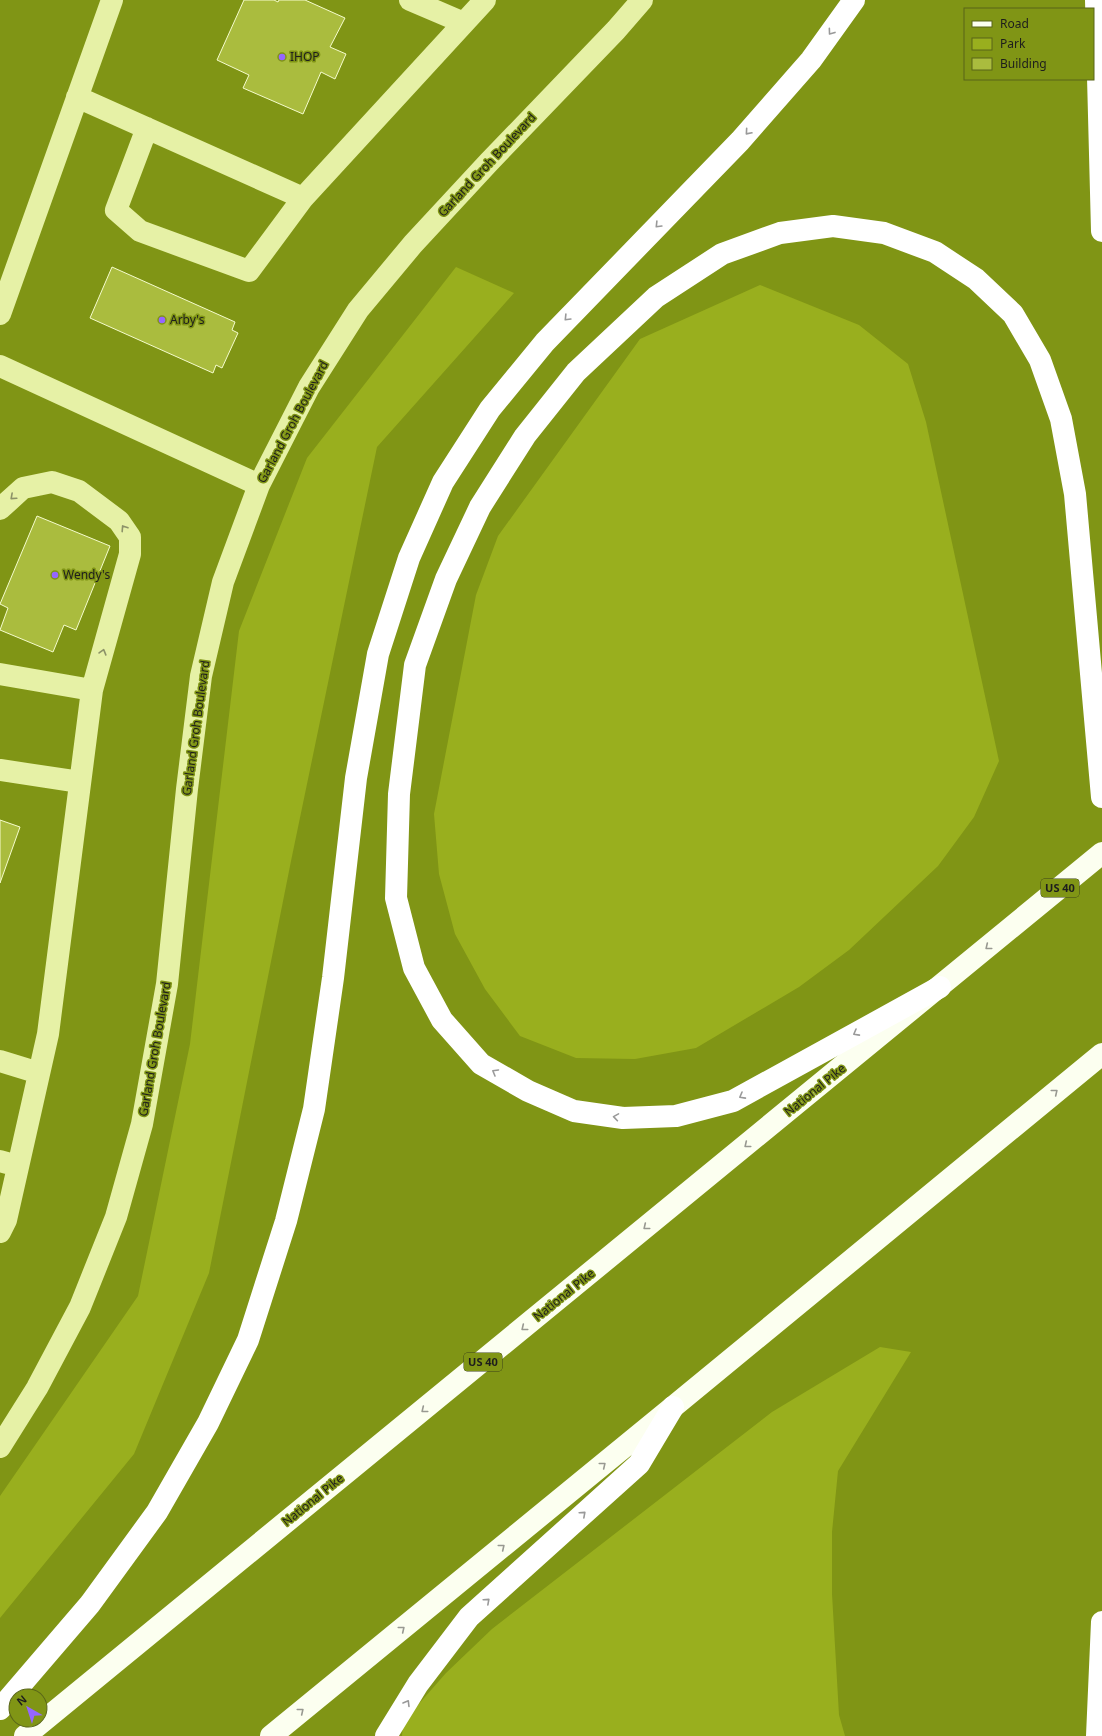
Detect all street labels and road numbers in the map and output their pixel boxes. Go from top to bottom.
street label: Garland Groh Boulevard [434,109,539,220]
street label: Garland Groh Boulevard [253,358,332,486]
street label: Garland Groh Boulevard [178,659,213,797]
road number: US 40 [1041,879,1079,897]
street label: Garland Groh Boulevard [134,980,175,1118]
street label: National Pike [780,1059,849,1120]
street label: National Pike [529,1264,598,1325]
road number: US 40 [464,1353,502,1371]
street label: National Pike [278,1469,347,1530]

